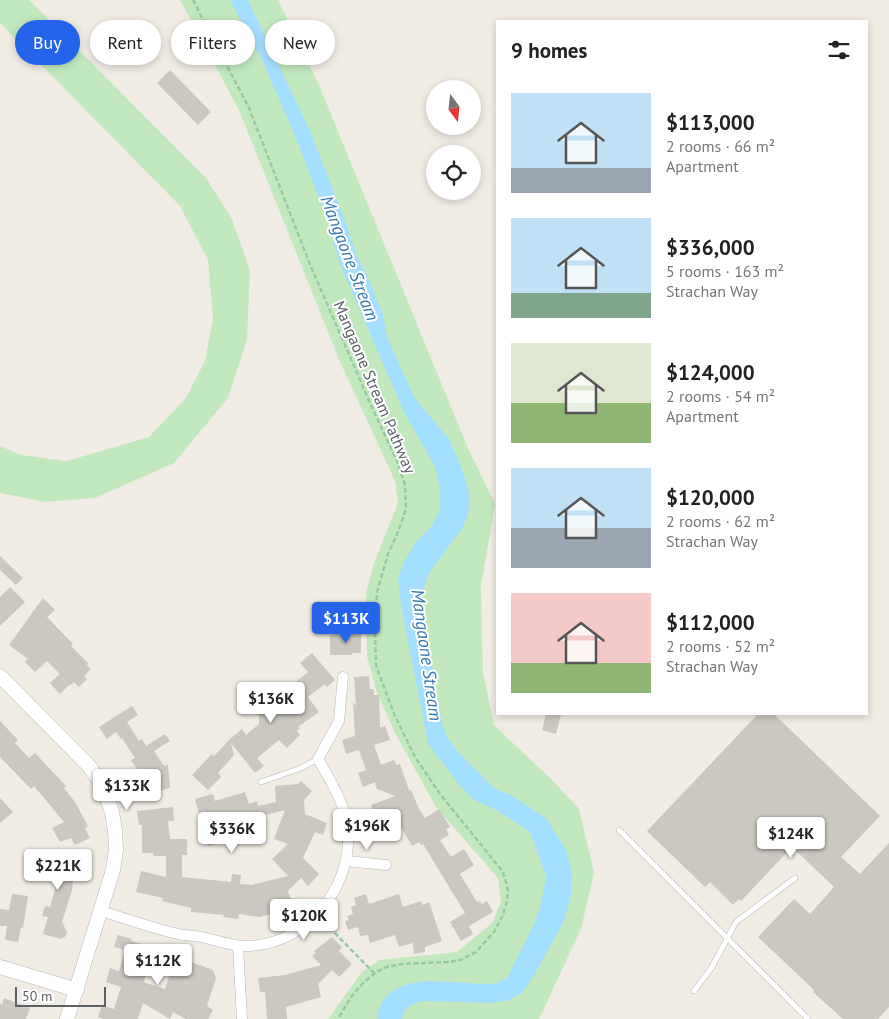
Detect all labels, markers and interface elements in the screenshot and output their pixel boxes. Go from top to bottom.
chip: Buy [15,20,80,65]
chip: Rent [90,20,161,65]
chip: Filters [171,20,255,65]
chip: New [265,20,335,65]
icon: filters [825,36,853,64]
text: 9 homes [511,37,587,64]
north arrow [426,80,481,135]
map controls [426,80,481,200]
text: $113,000 [666,109,755,136]
icon: home [551,113,611,173]
text: 2 rooms · 66 m² [666,136,775,156]
button: locate [426,145,481,200]
text: Apartment [666,156,739,176]
water label: Mangaone Stream [316,192,385,324]
text: $336,000 [666,234,755,261]
icon: home [551,238,611,298]
text: 5 rooms · 163 m² [666,261,784,281]
text: Strachan Way [666,281,758,301]
street label: Mangaone Stream Pathway [329,298,421,477]
text: $124,000 [666,359,755,386]
icon: home [551,363,611,423]
text: 2 rooms · 54 m² [666,386,775,406]
text: Apartment [666,406,739,426]
text: $120,000 [666,484,755,511]
icon: home [551,488,611,548]
text: 2 rooms · 62 m² [666,511,775,531]
text: Strachan Way [666,531,758,551]
water label: Mangaone Stream [406,588,448,722]
pin: $113K [311,602,381,644]
text: $113K [323,608,369,628]
text: $112,000 [666,609,755,636]
icon: home [551,613,611,673]
text: 2 rooms · 52 m² [666,636,775,656]
text: Strachan Way [666,656,758,676]
pin: $136K [236,682,306,724]
text: $136K [248,688,294,708]
pin: $133K [92,768,162,811]
text: $133K [104,775,150,795]
pin: $196K [332,808,402,851]
pin: $336K [197,812,267,854]
text: $196K [344,815,390,835]
pin: $124K [756,816,826,859]
text: $336K [209,818,255,838]
text: $124K [768,823,814,843]
pin: $221K [23,848,93,891]
text: $221K [35,855,81,875]
pin: $120K [269,898,339,941]
text: $120K [281,905,327,925]
pin: $112K [123,944,193,986]
text: $112K [135,950,181,970]
scale bar [15,984,106,1007]
text: 50 m [22,987,52,1005]

